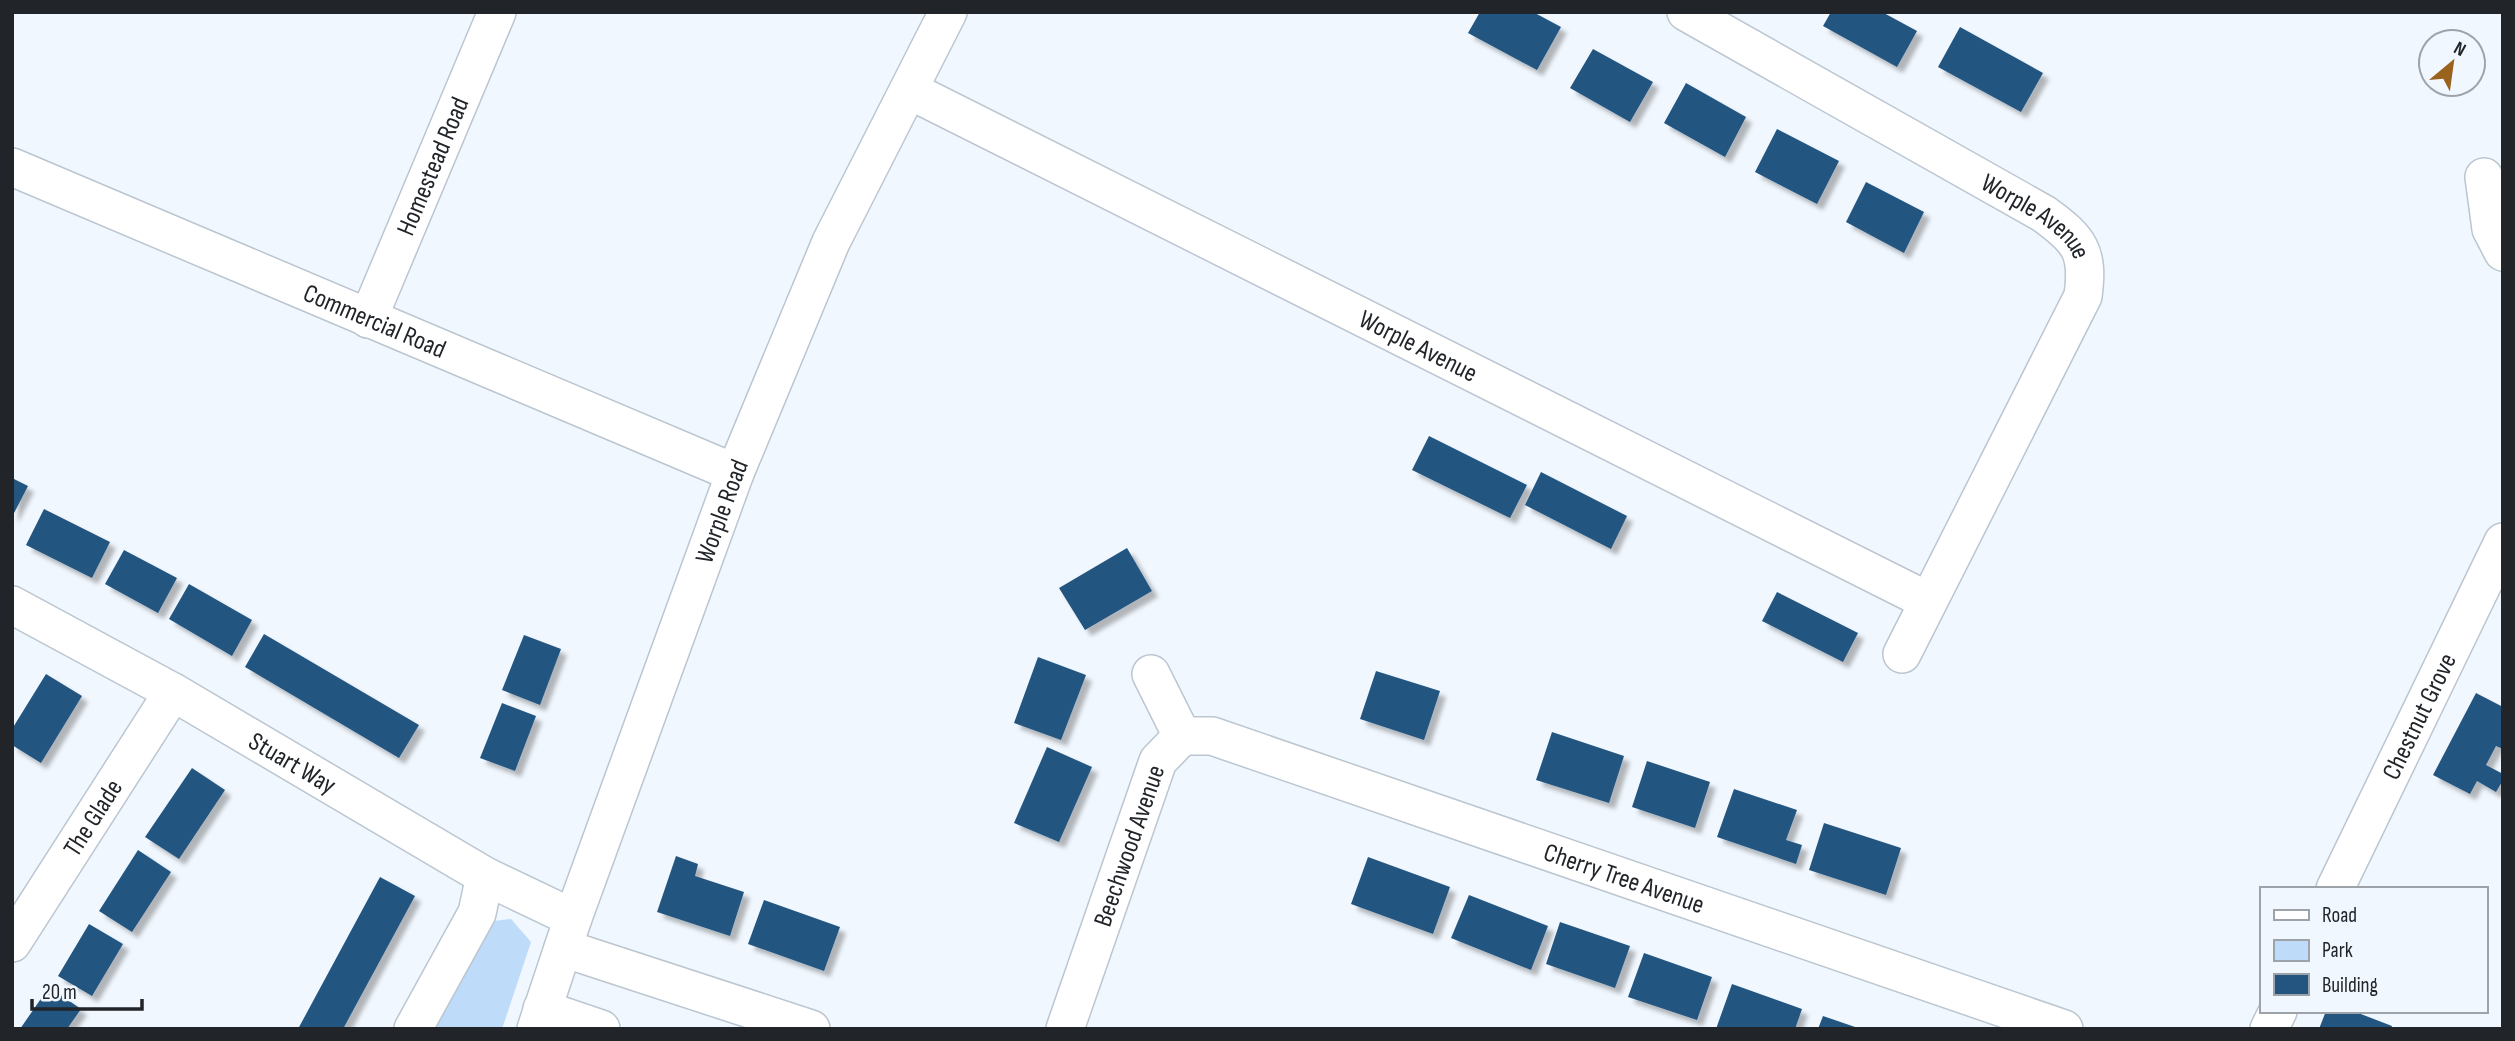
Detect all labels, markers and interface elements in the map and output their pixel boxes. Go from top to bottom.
north arrow [2417,28,2487,98]
text: N [2449,37,2470,62]
street label: Homestead Road [391,93,476,240]
street label: Worple Avenue [1975,168,2096,263]
street label: Commercial Road [298,278,450,366]
street label: Worple Avenue [1353,304,1482,390]
street label: Worple Road [689,455,756,568]
street label: Chestnut Grove [2376,649,2464,785]
street label: Stuart Way [243,726,341,802]
street label: Beechwood Avenue [1088,761,1172,931]
street label: The Glade [58,774,130,863]
street label: Cherry Tree Avenue [1539,837,1708,921]
legend [2260,887,2487,1013]
text: Road [2322,903,2357,928]
text: Park [2322,938,2353,963]
scale bar [32,968,142,1012]
text: Building [2322,973,2378,998]
text: 20 m [42,980,77,1005]

